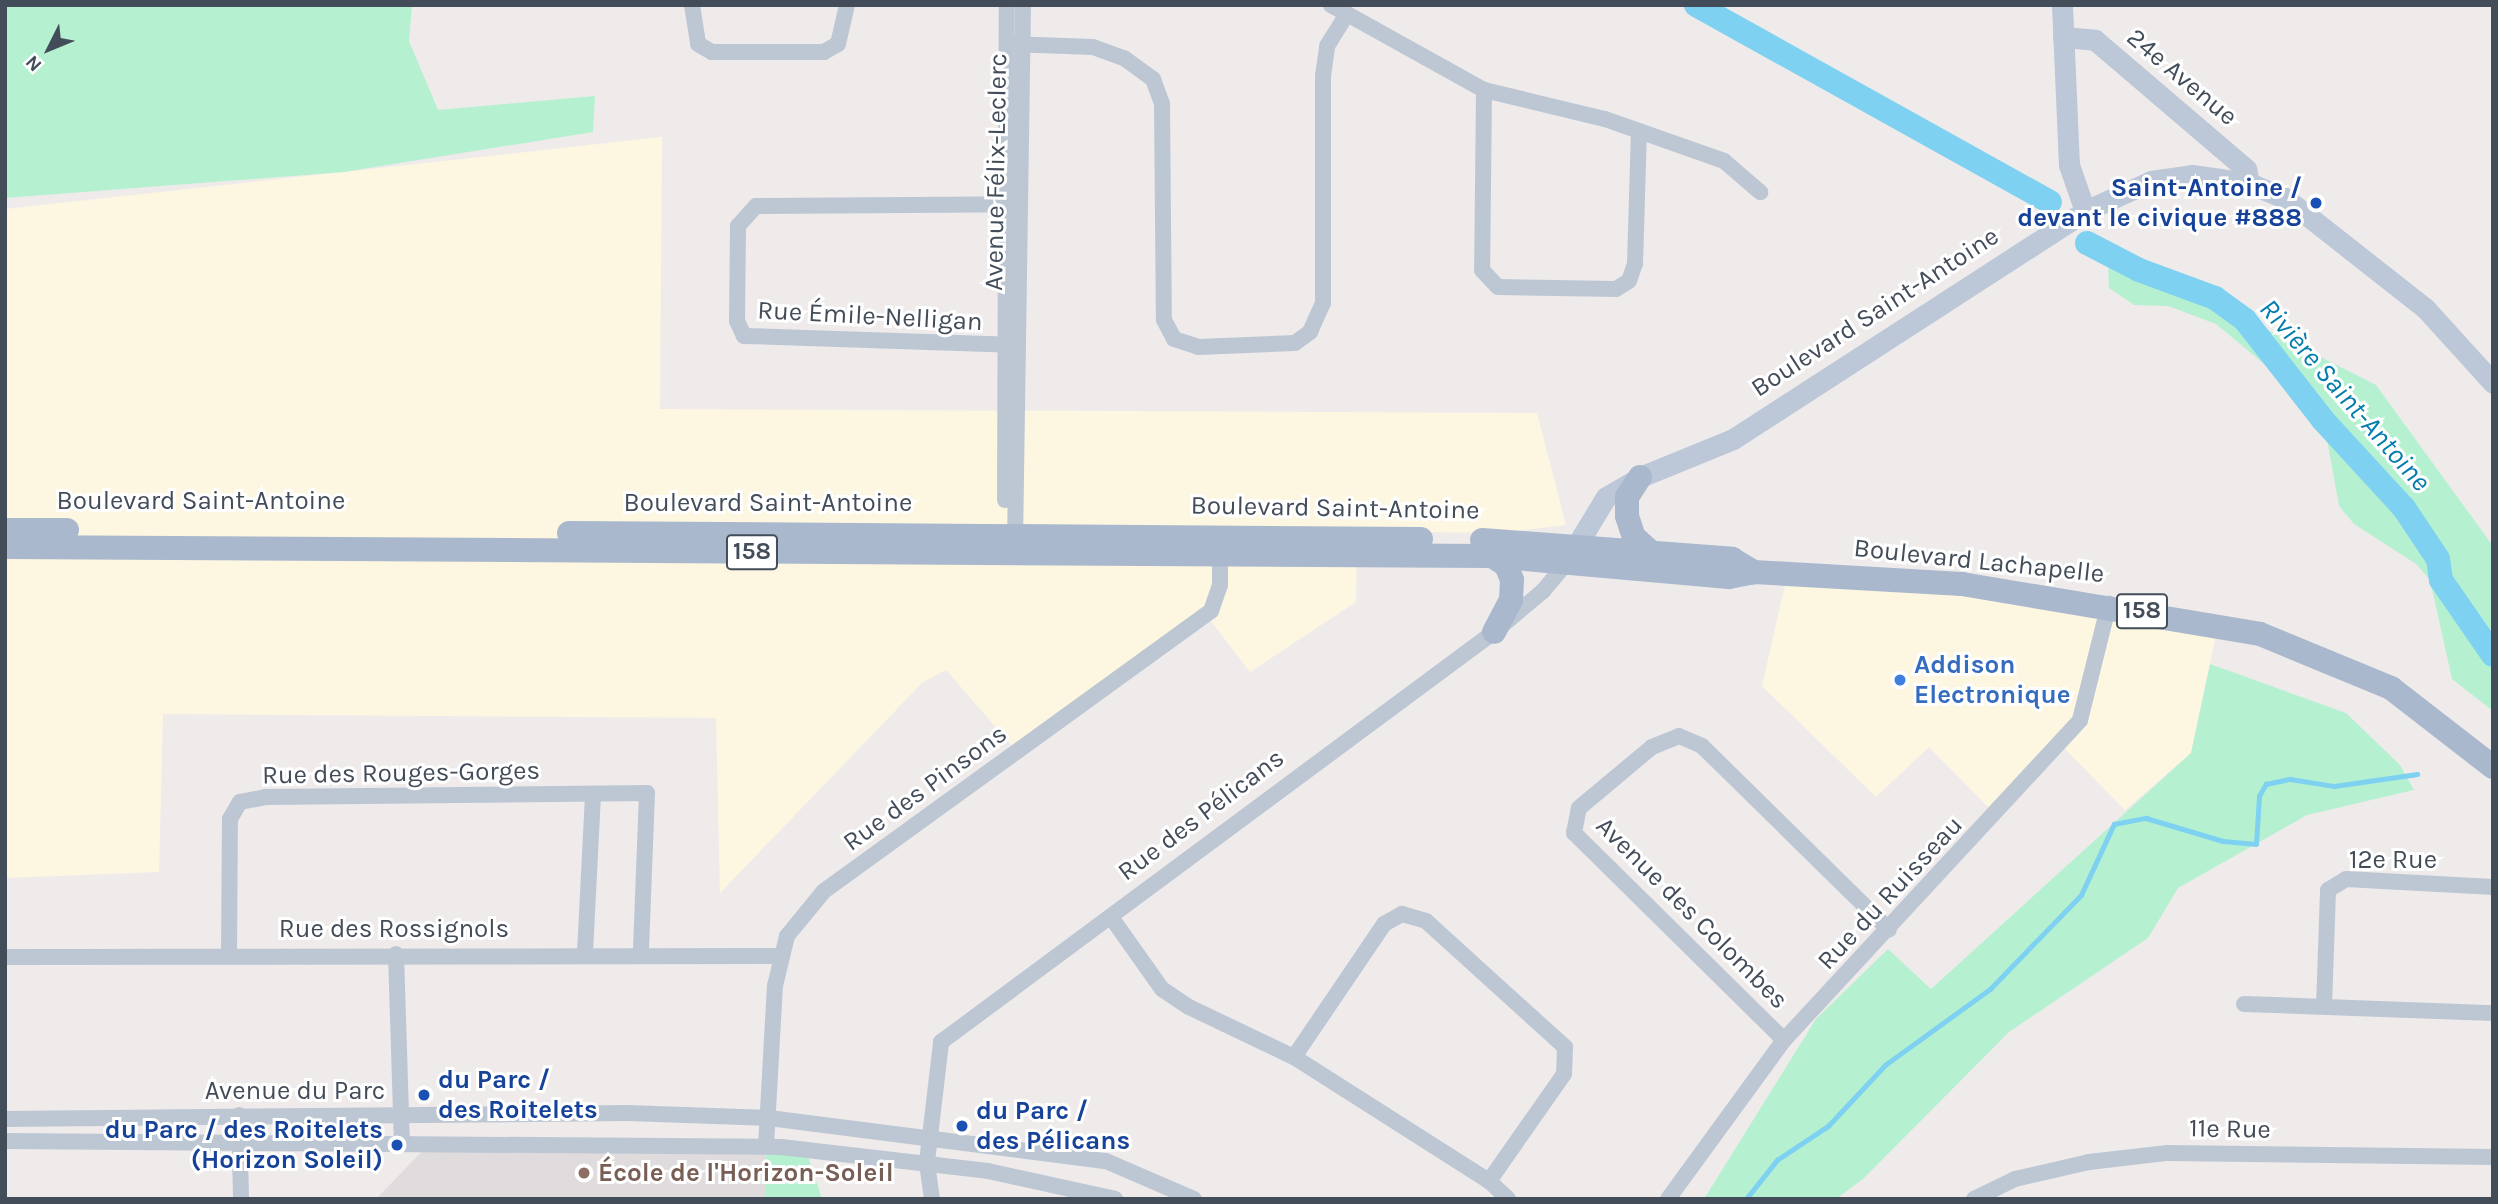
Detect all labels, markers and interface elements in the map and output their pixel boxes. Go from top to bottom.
north arrow [14,14,84,84]
street label: 24e Avenue [2120,22,2244,132]
text: N [21,51,46,76]
street label: Avenue Félix-Leclerc [978,53,1014,291]
place label: Saint-Antoine / devant le civique #888 [2017,172,2302,234]
marker: Saint-Antoine / devant le civique #888 [2308,195,2324,211]
street label: Boulevard Saint-Antoine [1745,220,2005,404]
water label: Rivière Saint-Antoine [2252,292,2438,498]
street label: Rue Émile-Nelligan [756,295,984,337]
street label: Boulevard Saint-Antoine [57,485,345,517]
street label: Boulevard Saint-Antoine [624,487,912,519]
street label: Boulevard Saint-Antoine [1190,490,1480,526]
road number: 158 [726,532,778,572]
street label: Boulevard Lachapelle [1852,532,2106,590]
road number: 158 [2116,590,2168,632]
place label: Addison Electronique [1914,649,2071,710]
marker: Addison Electronique [1892,672,1908,688]
street label: Rue des Pinsons [837,718,1013,858]
street label: Rue des Pélicans [1112,742,1290,888]
street label: Rue des Rouges-Gorges [262,755,540,791]
street label: Rue du Ruisseau [1811,810,1969,976]
street label: Avenue des Colombes [1590,811,1794,1015]
street label: 12e Rue [2349,844,2437,876]
street label: Rue des Rossignols [279,913,509,945]
place label: du Parc / des Roitelets [438,1064,598,1126]
street label: Avenue du Parc [205,1075,385,1107]
marker: du Parc / des Roitelets [416,1087,432,1103]
place label: du Parc / des Pélicans [976,1095,1130,1156]
street label: 11e Rue [2189,1113,2271,1145]
place label: du Parc / des Roitelets (Horizon Soleil) [105,1114,383,1176]
marker: du Parc / des Pélicans [954,1118,970,1134]
marker: du Parc / des Roitelets (Horizon Soleil) [389,1137,405,1153]
place label: École de l'Horizon-Soleil [598,1157,894,1189]
marker: École de l'Horizon-Soleil [576,1165,592,1181]

